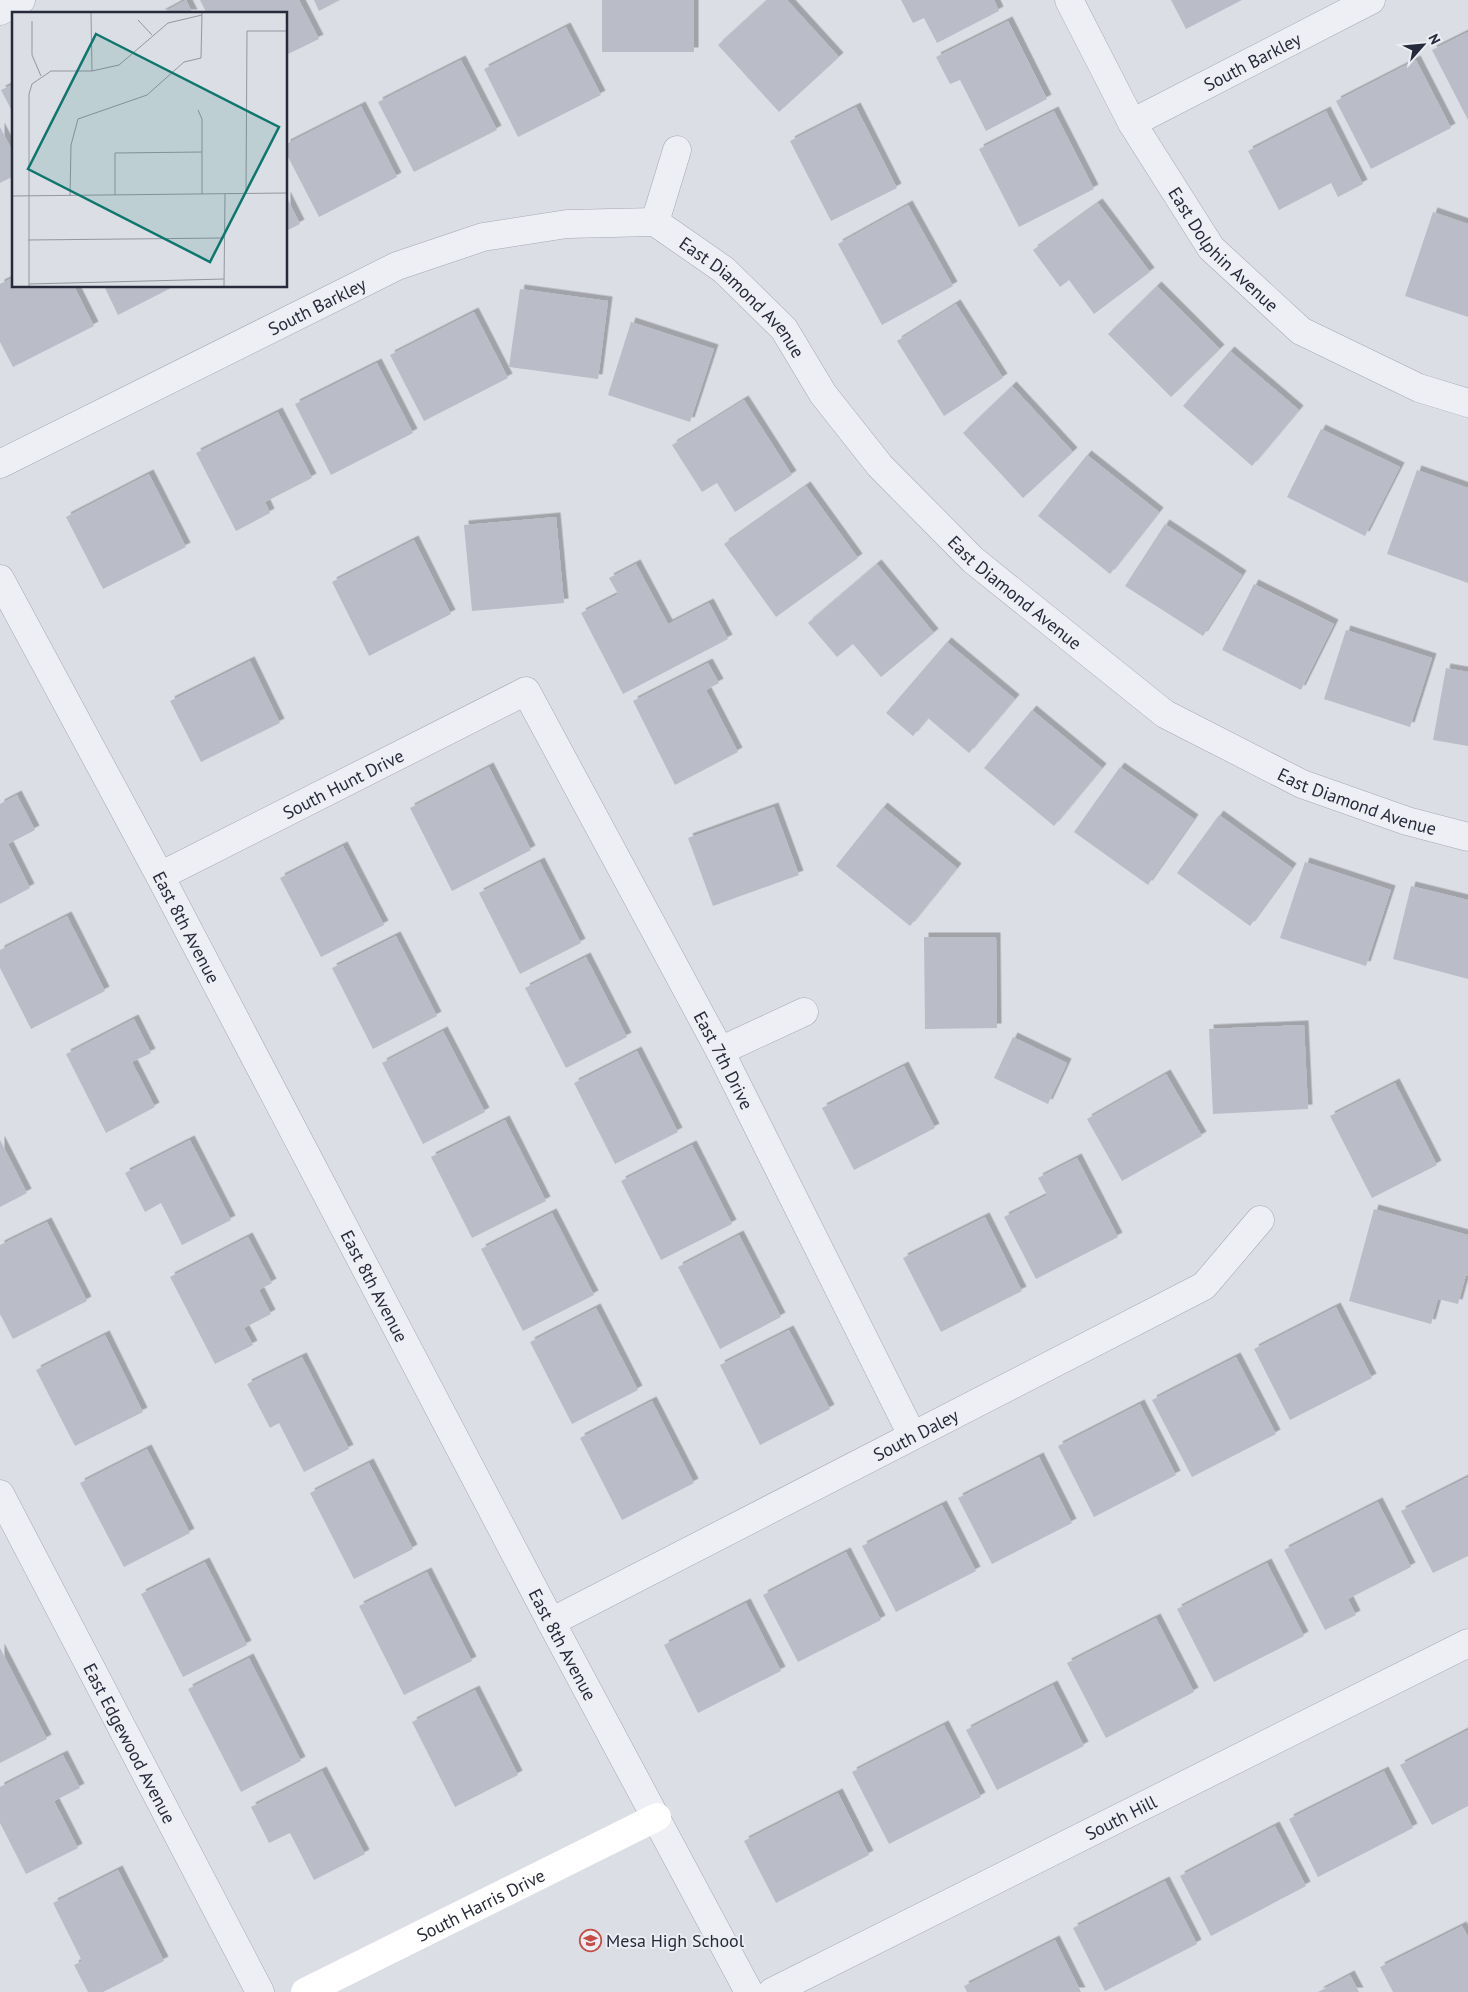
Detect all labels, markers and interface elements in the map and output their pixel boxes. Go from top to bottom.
inset map [12,12,288,288]
north arrow [1398,20,1448,70]
street label: South Barkley [1200,26,1305,96]
text: N [1424,31,1445,47]
street label: East Dolphin Avenue [1164,182,1284,316]
street label: East Diamond Avenue [675,231,810,362]
street label: South Barkley [264,272,370,340]
street label: East Diamond Avenue [943,530,1087,654]
street label: South Hunt Drive [279,743,407,824]
street label: East Diamond Avenue [1274,762,1439,840]
street label: East 8th Avenue [148,867,226,987]
street label: East 7th Drive [689,1007,759,1113]
street label: East 8th Avenue [336,1226,414,1346]
street label: South Daley [869,1403,963,1466]
street label: East 8th Avenue [524,1585,602,1704]
street label: East Edgewood Avenue [79,1659,181,1827]
street label: South Hill [1081,1789,1161,1845]
street label: South Harris Drive [412,1863,549,1946]
school or university icon: Mesa High School [578,1928,602,1952]
place label: Mesa High School [606,1929,745,1952]

